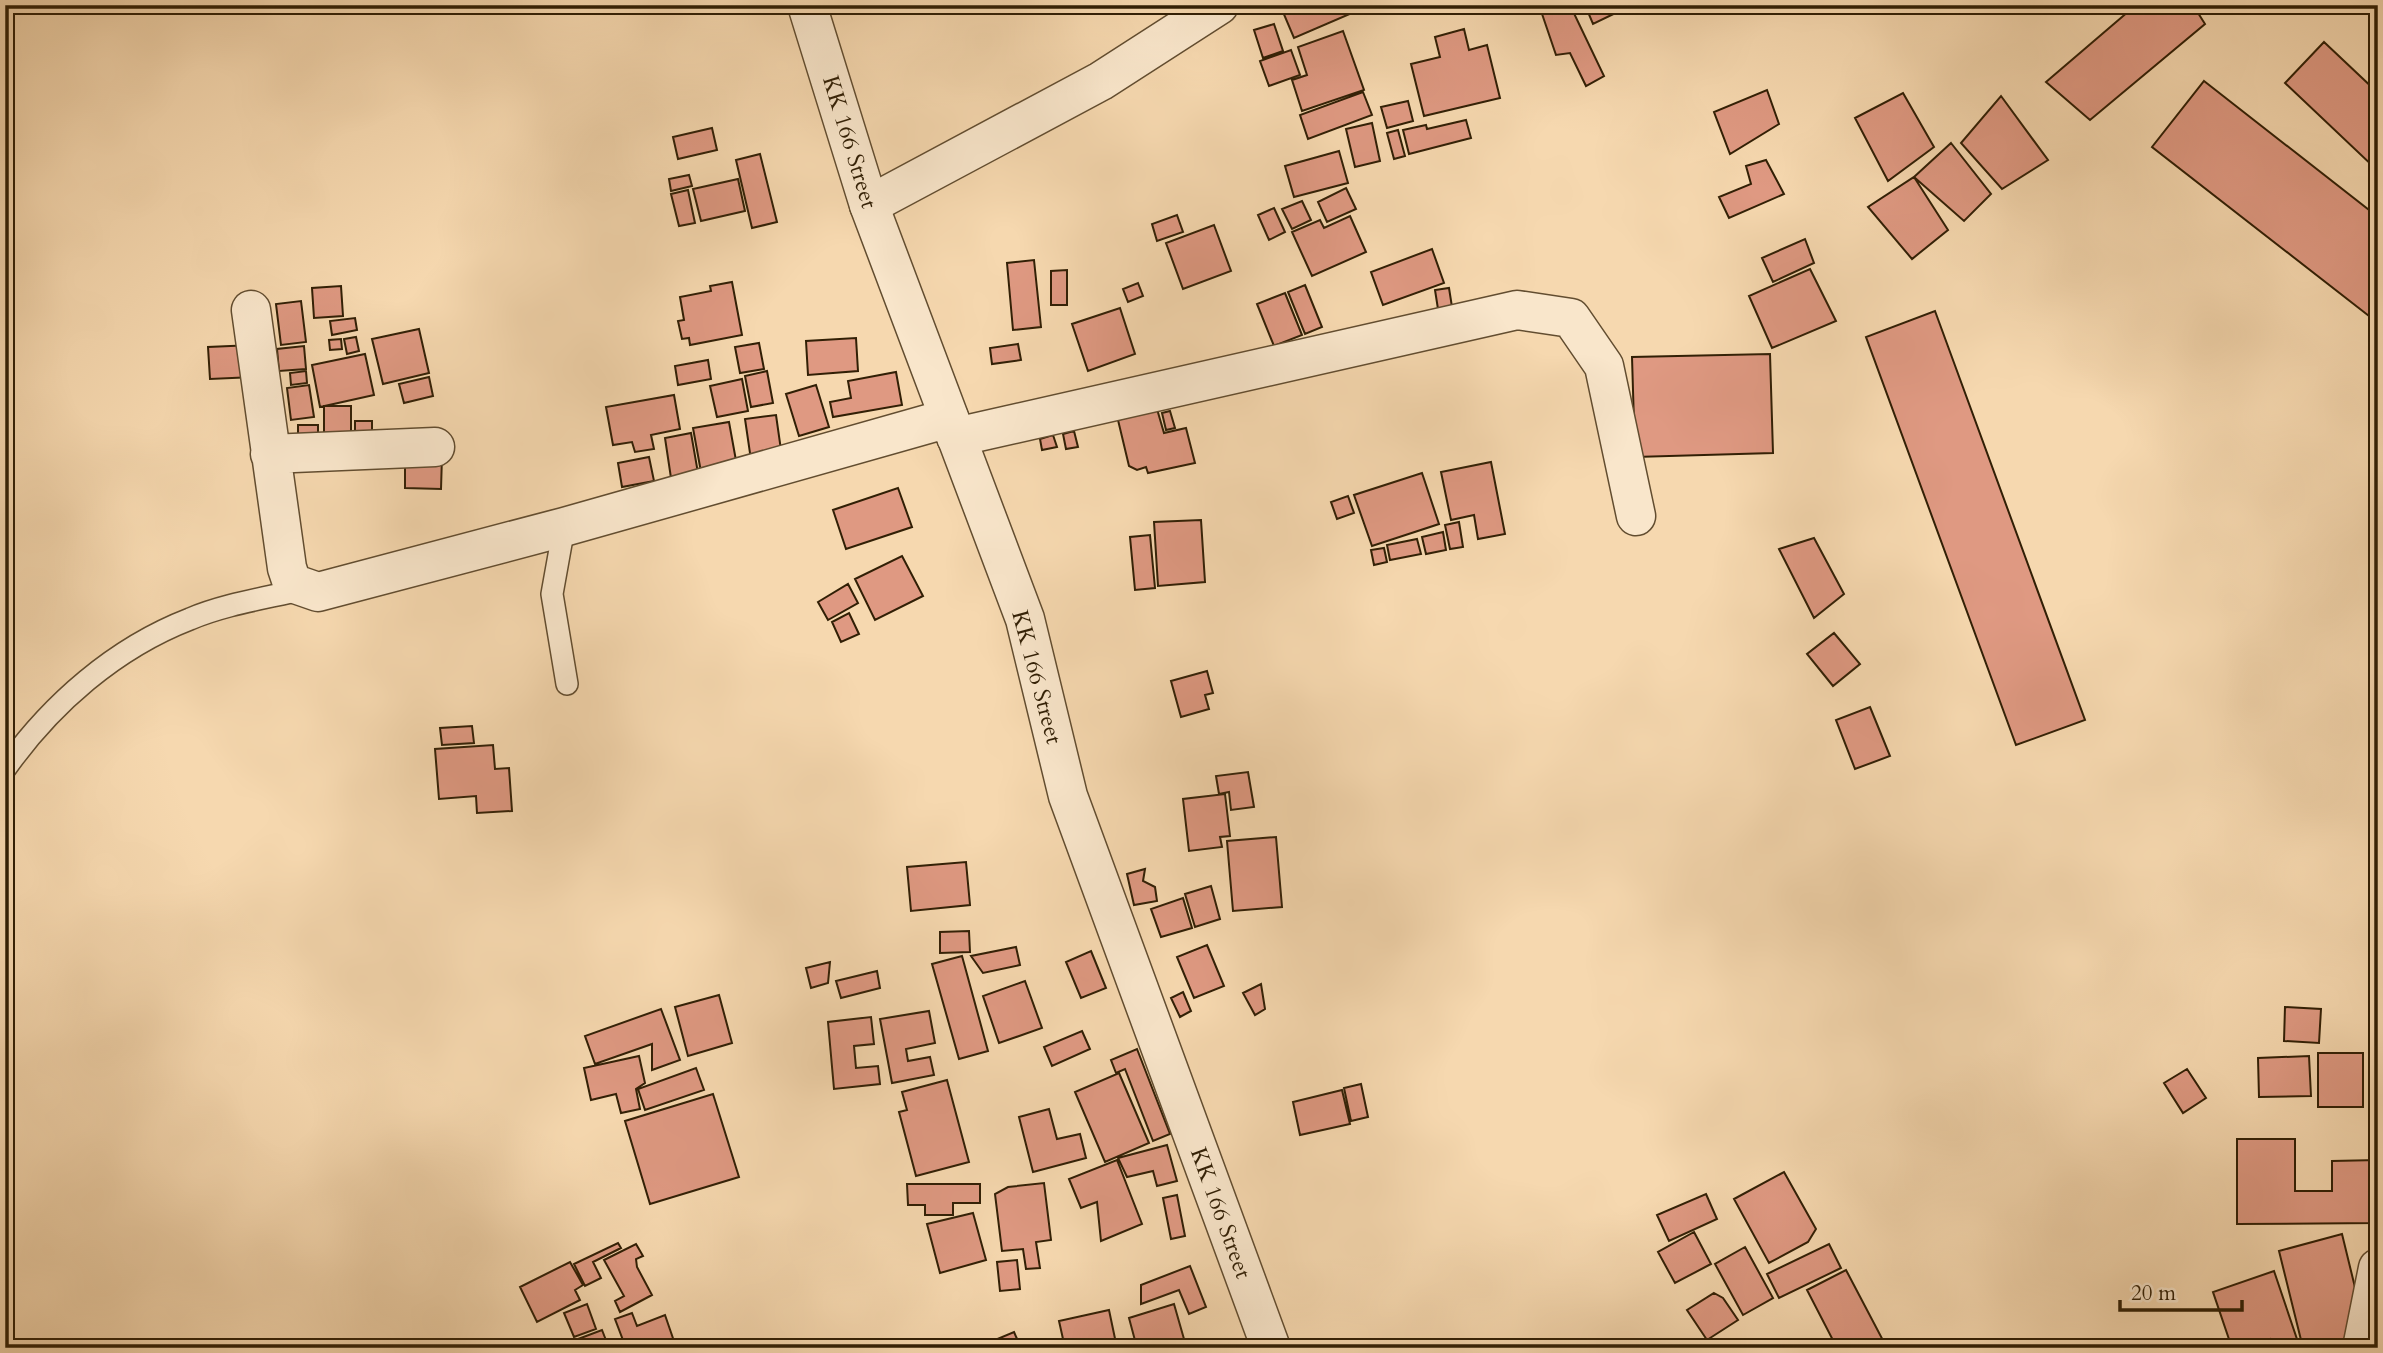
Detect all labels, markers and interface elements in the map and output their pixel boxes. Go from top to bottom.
street label: KK 166 Street [815,72,885,212]
street label: KK 166 Street [1004,607,1070,747]
street label: KK 166 Street [1183,1143,1259,1283]
scale bar [2120,1269,2243,1313]
text: 20 m [2131,1279,2176,1308]

